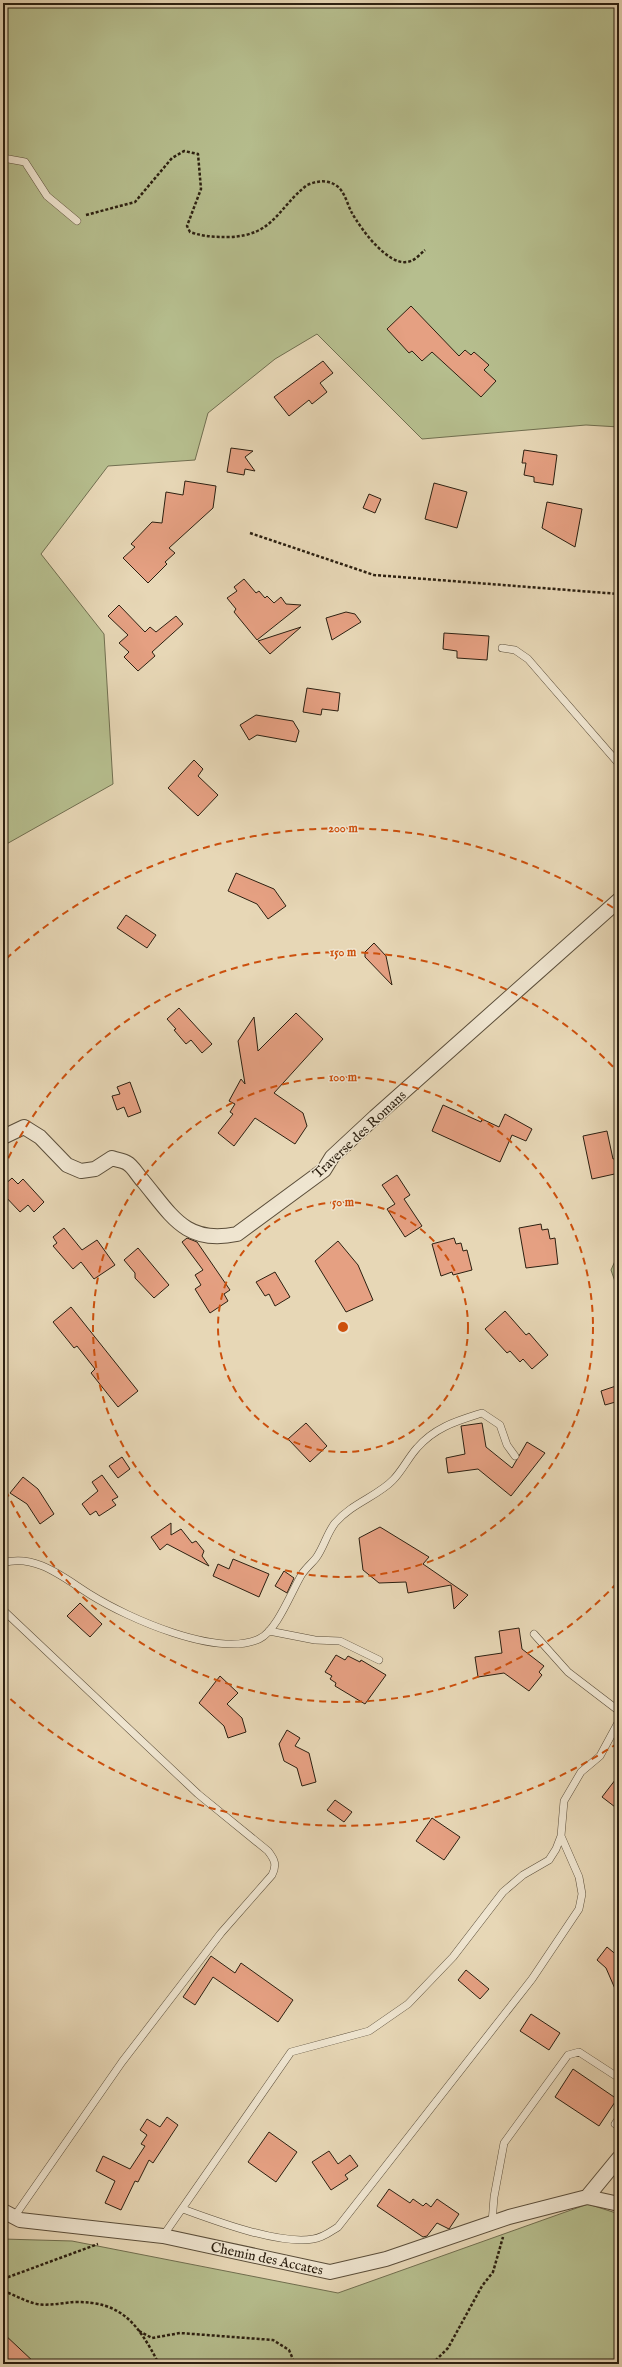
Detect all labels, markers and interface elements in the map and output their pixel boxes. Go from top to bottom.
text: 200 m [328,821,358,836]
text: 150 m [330,945,357,960]
text: 100 m [329,1070,358,1085]
street label: Traverse des Romans [309,1087,410,1183]
text: 50 m [332,1195,355,1210]
centre of rings [336,1320,350,1334]
street label: Chemin des Accates [209,2238,325,2280]

